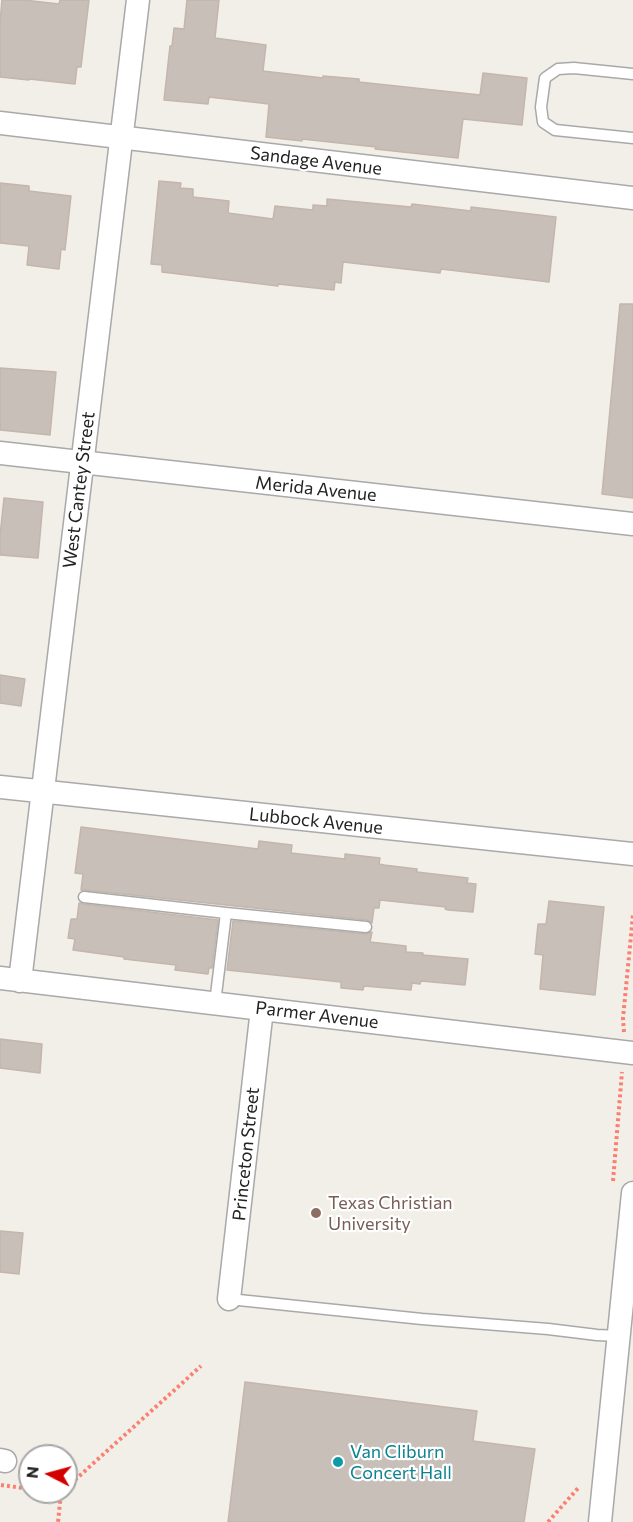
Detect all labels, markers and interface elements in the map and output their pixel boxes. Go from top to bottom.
street label: Sandage Avenue [249,142,383,180]
street label: West Cantey Street [59,410,99,570]
street label: Merida Avenue [254,472,378,506]
street label: Lubbock Avenue [248,803,384,839]
street label: Parmer Avenue [254,997,380,1033]
street label: Princeton Street [228,1086,264,1222]
place label: Texas Christian University [328,1192,453,1234]
marker: Texas Christian University [309,1206,323,1220]
place label: Van Cliburn Concert Hall [350,1441,452,1484]
north arrow [18,1444,78,1504]
marker: Van Cliburn Concert Hall [331,1455,345,1469]
text: N [22,1465,42,1479]

